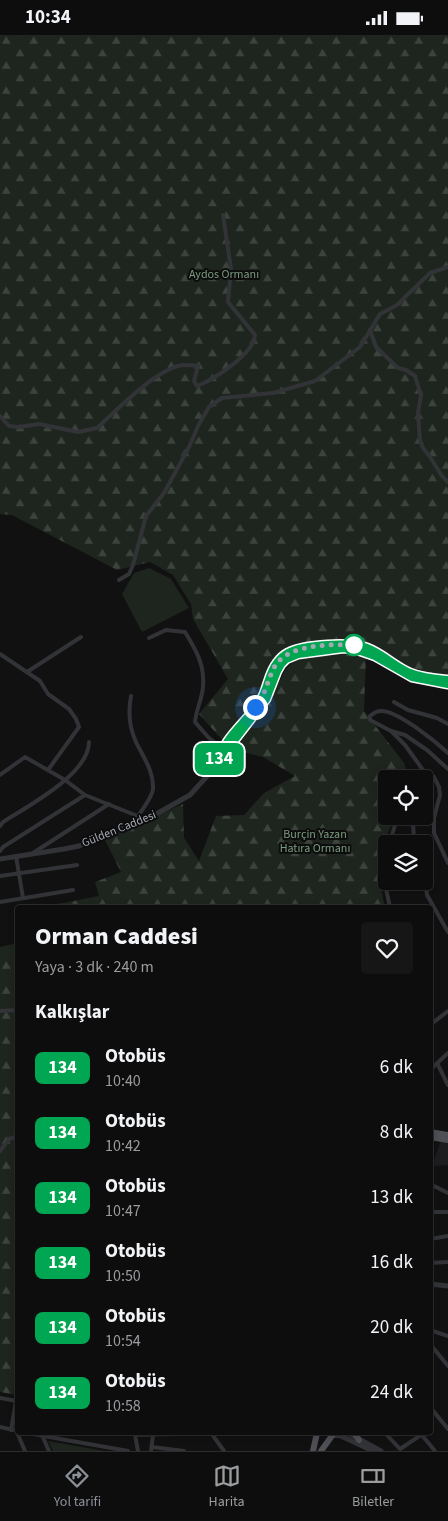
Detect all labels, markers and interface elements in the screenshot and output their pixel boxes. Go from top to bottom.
text: 10:34 [25,4,71,31]
park label: Aydos Ormanı [189,266,259,283]
unlabelled marker [343,634,365,656]
your location [243,695,268,720]
line badge: 134 [190,743,248,775]
text: 134 [205,746,233,771]
map controls [378,770,433,890]
button: locate [378,770,433,825]
street label: Gülden Caddesi [79,806,159,852]
park label: Burçin Yazan Hatıra Ormanı [280,826,350,857]
button: layers [378,835,433,890]
text: Orman Caddesi [35,919,198,954]
button: heart [361,922,413,974]
text: Yaya · 3 dk · 240 m [35,956,154,978]
text: Kalkışlar [35,999,109,1026]
text: Otobüs [105,1043,166,1070]
text: 6 dk [380,1054,413,1081]
text: 134 [48,1055,77,1080]
text: 10:40 [105,1070,141,1092]
text: Otobüs [105,1108,166,1135]
text: 8 dk [380,1119,413,1146]
text: 134 [48,1120,77,1145]
text: 10:42 [105,1135,141,1157]
text: Otobüs [105,1173,166,1200]
text: 13 dk [370,1184,413,1211]
text: 134 [48,1185,77,1210]
text: 10:47 [105,1200,141,1222]
text: Otobüs [105,1238,166,1265]
text: 16 dk [370,1249,413,1276]
text: 134 [48,1250,77,1275]
text: 10:50 [105,1265,141,1287]
text: Otobüs [105,1303,166,1330]
text: 20 dk [370,1314,413,1341]
text: 134 [48,1315,77,1340]
text: 10:54 [105,1330,141,1352]
text: Otobüs [105,1368,166,1395]
text: 24 dk [370,1379,413,1406]
text: 134 [48,1380,77,1405]
text: 10:58 [105,1395,141,1417]
tab: Yol tarifi [54,1462,101,1512]
tab: Harita [209,1462,245,1512]
tab: Biletler [352,1462,394,1512]

